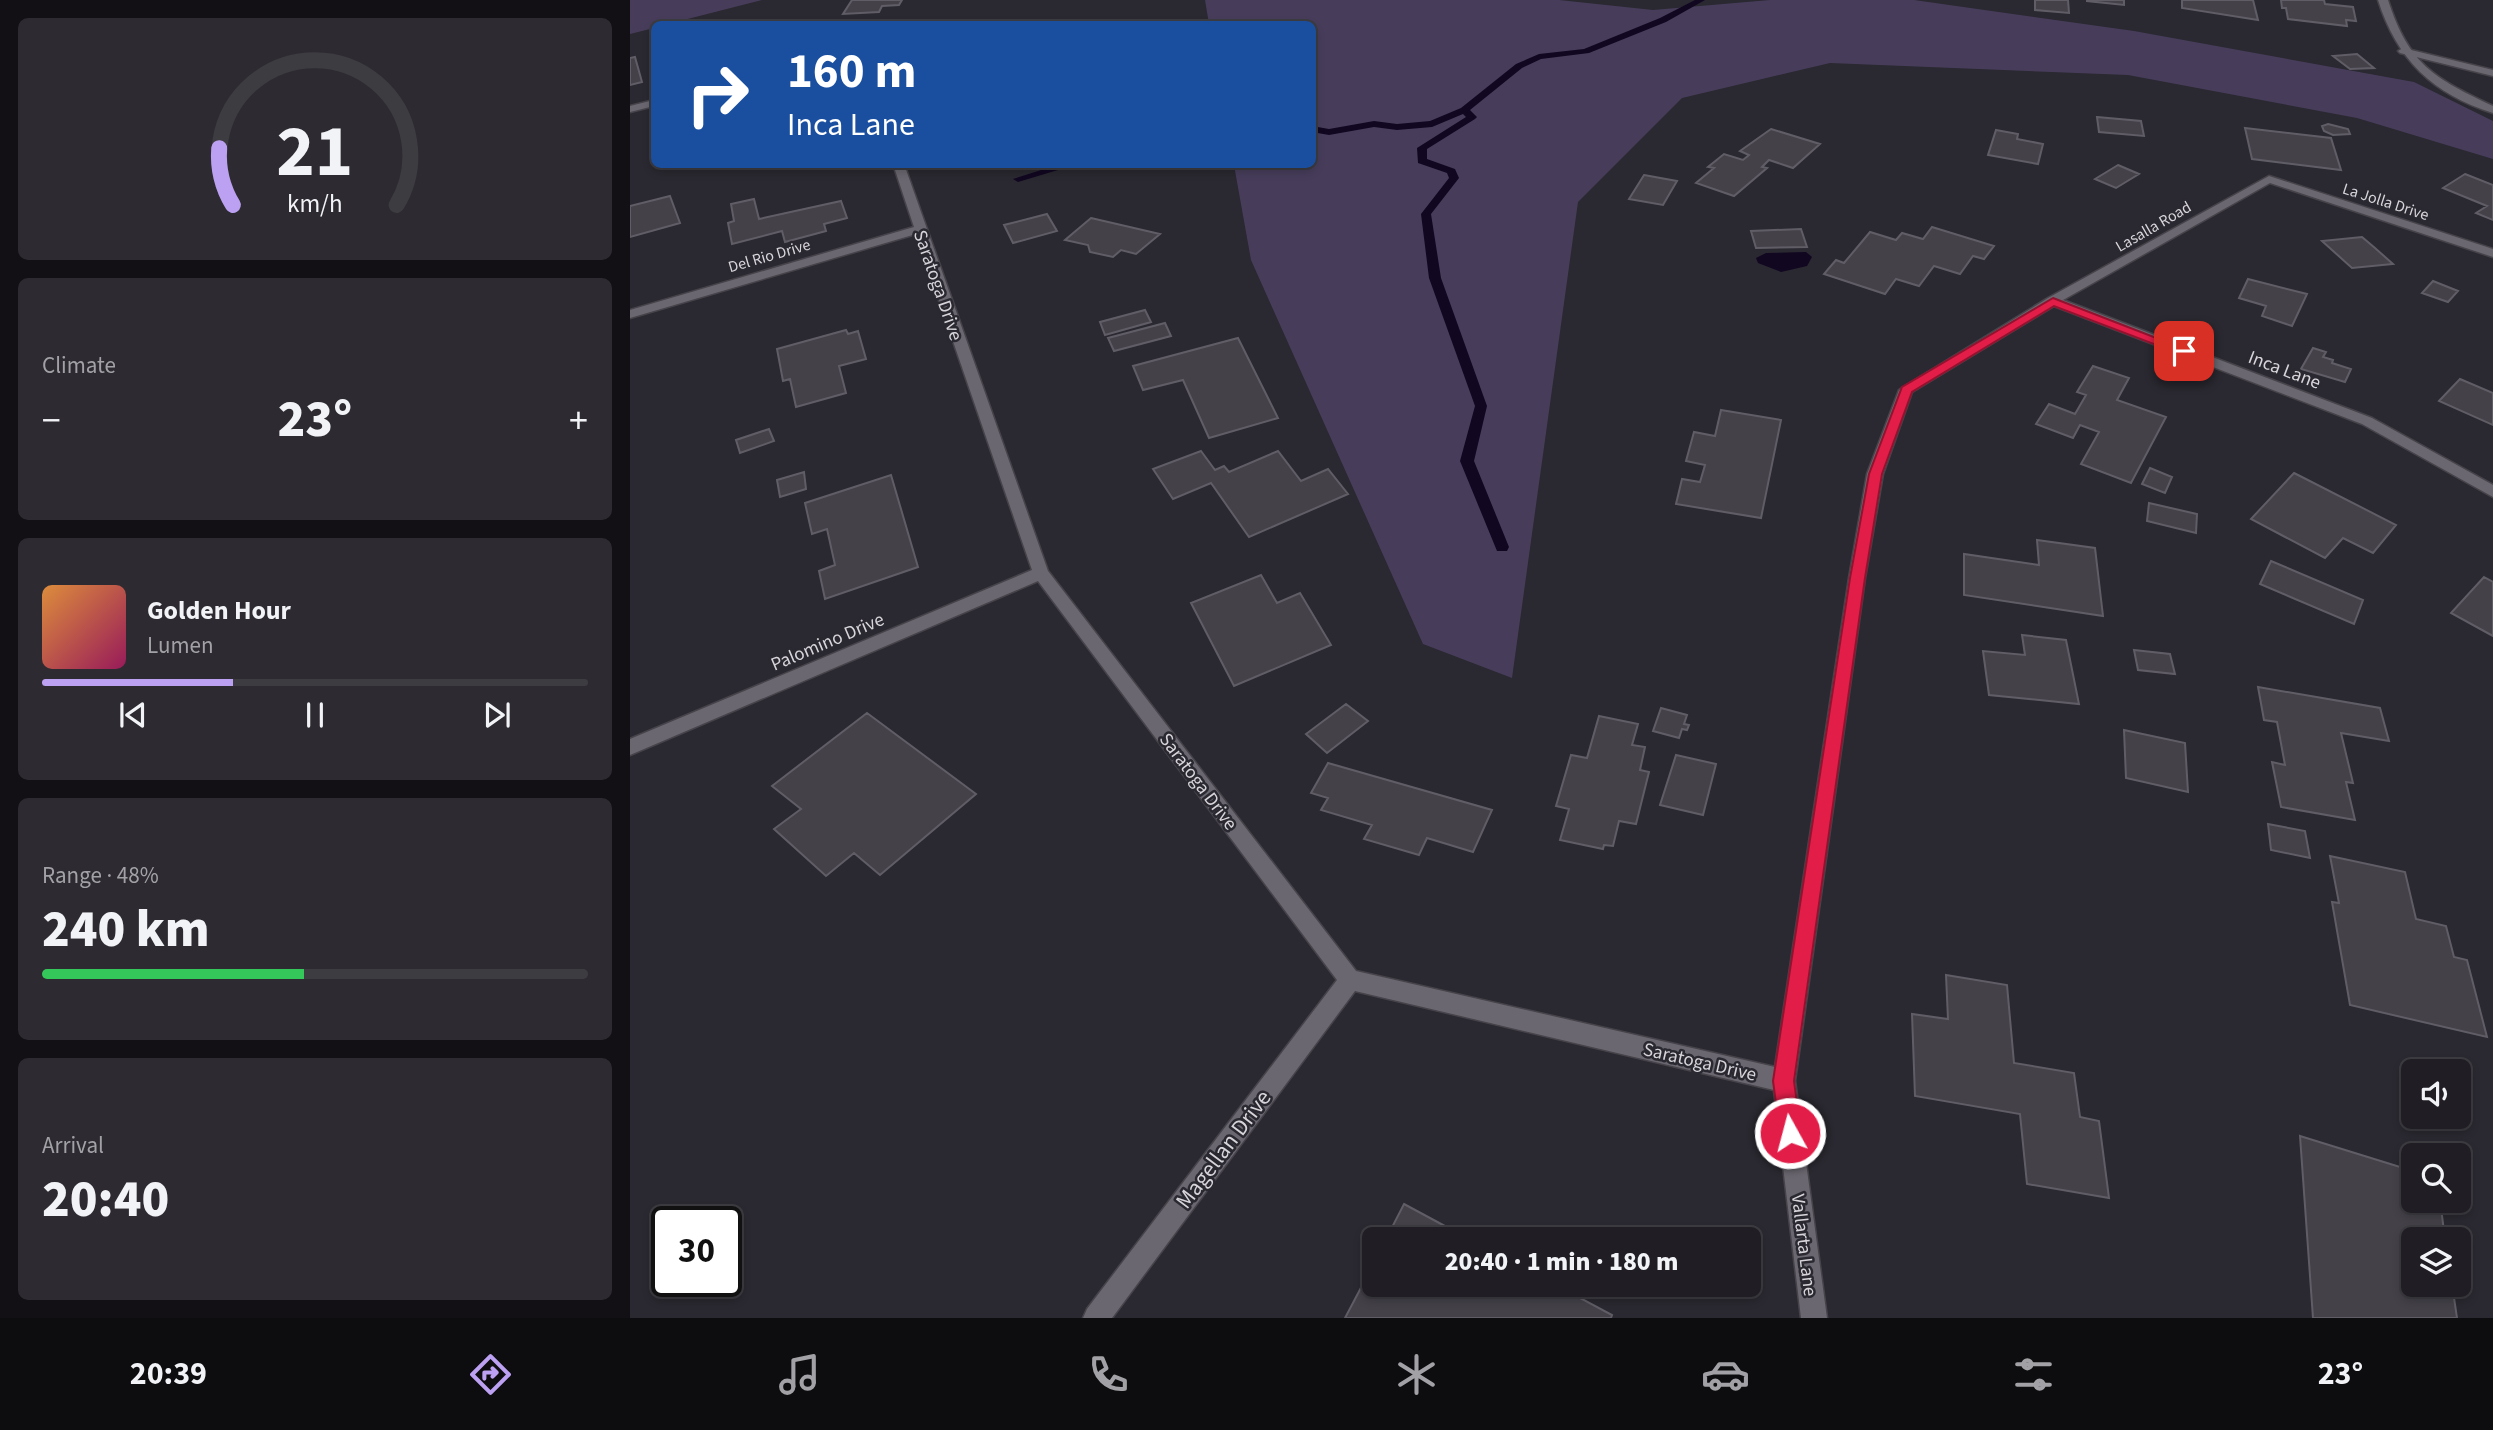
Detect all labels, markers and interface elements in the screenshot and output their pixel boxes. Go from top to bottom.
text: 160 m [787,37,916,107]
icon: right [672,49,763,140]
text: 21 [277,100,353,204]
text: Inca Lane [787,102,915,148]
street label: La Jolla Drive [2340,178,2432,226]
text: km/h [287,186,343,222]
street label: Lasalla Road [2111,196,2196,257]
street label: Saratoga Drive [906,227,969,344]
street label: Del Rio Drive [726,234,813,278]
pin [2154,321,2214,381]
icon: arrive [2165,332,2203,370]
street label: Inca Lane [2244,344,2325,397]
text: Climate [42,349,116,382]
text: 23° [278,383,352,457]
text: − [42,394,61,448]
text: + [569,394,588,448]
text: Golden Hour [147,592,291,629]
street label: Palomino Drive [767,606,888,678]
text: Lumen [147,629,214,662]
icon: previous [114,696,152,734]
icon: pause [296,696,334,734]
icon: next [478,696,516,734]
street label: Saratoga Drive [1152,728,1243,836]
text: Range · 48% [42,859,159,892]
text: 240 km [42,893,210,967]
street label: Saratoga Drive [1640,1036,1759,1089]
map controls [2401,1059,2471,1297]
button: sound [2401,1059,2471,1129]
street label: Magellan Drive [1168,1083,1279,1216]
position arrow [1753,1096,1827,1170]
text: Arrival [42,1129,104,1162]
button: search [2401,1143,2471,1213]
text: 20:40 [42,1163,169,1237]
street label: Vallarta Lane [1784,1193,1823,1298]
speed limit sign: 30 [651,1206,742,1297]
button: layers [2401,1227,2471,1297]
text: 20:40 · 1 min · 180 m [1445,1243,1678,1280]
icon: directions [466,1350,515,1399]
icon: music [775,1350,824,1399]
icon: phone [1084,1350,1133,1399]
icon: climate [1392,1350,1441,1399]
icon: car [1701,1350,1750,1399]
icon: filters [2009,1350,2058,1399]
text: 20:39 [130,1351,207,1397]
text: 23° [2318,1351,2363,1397]

